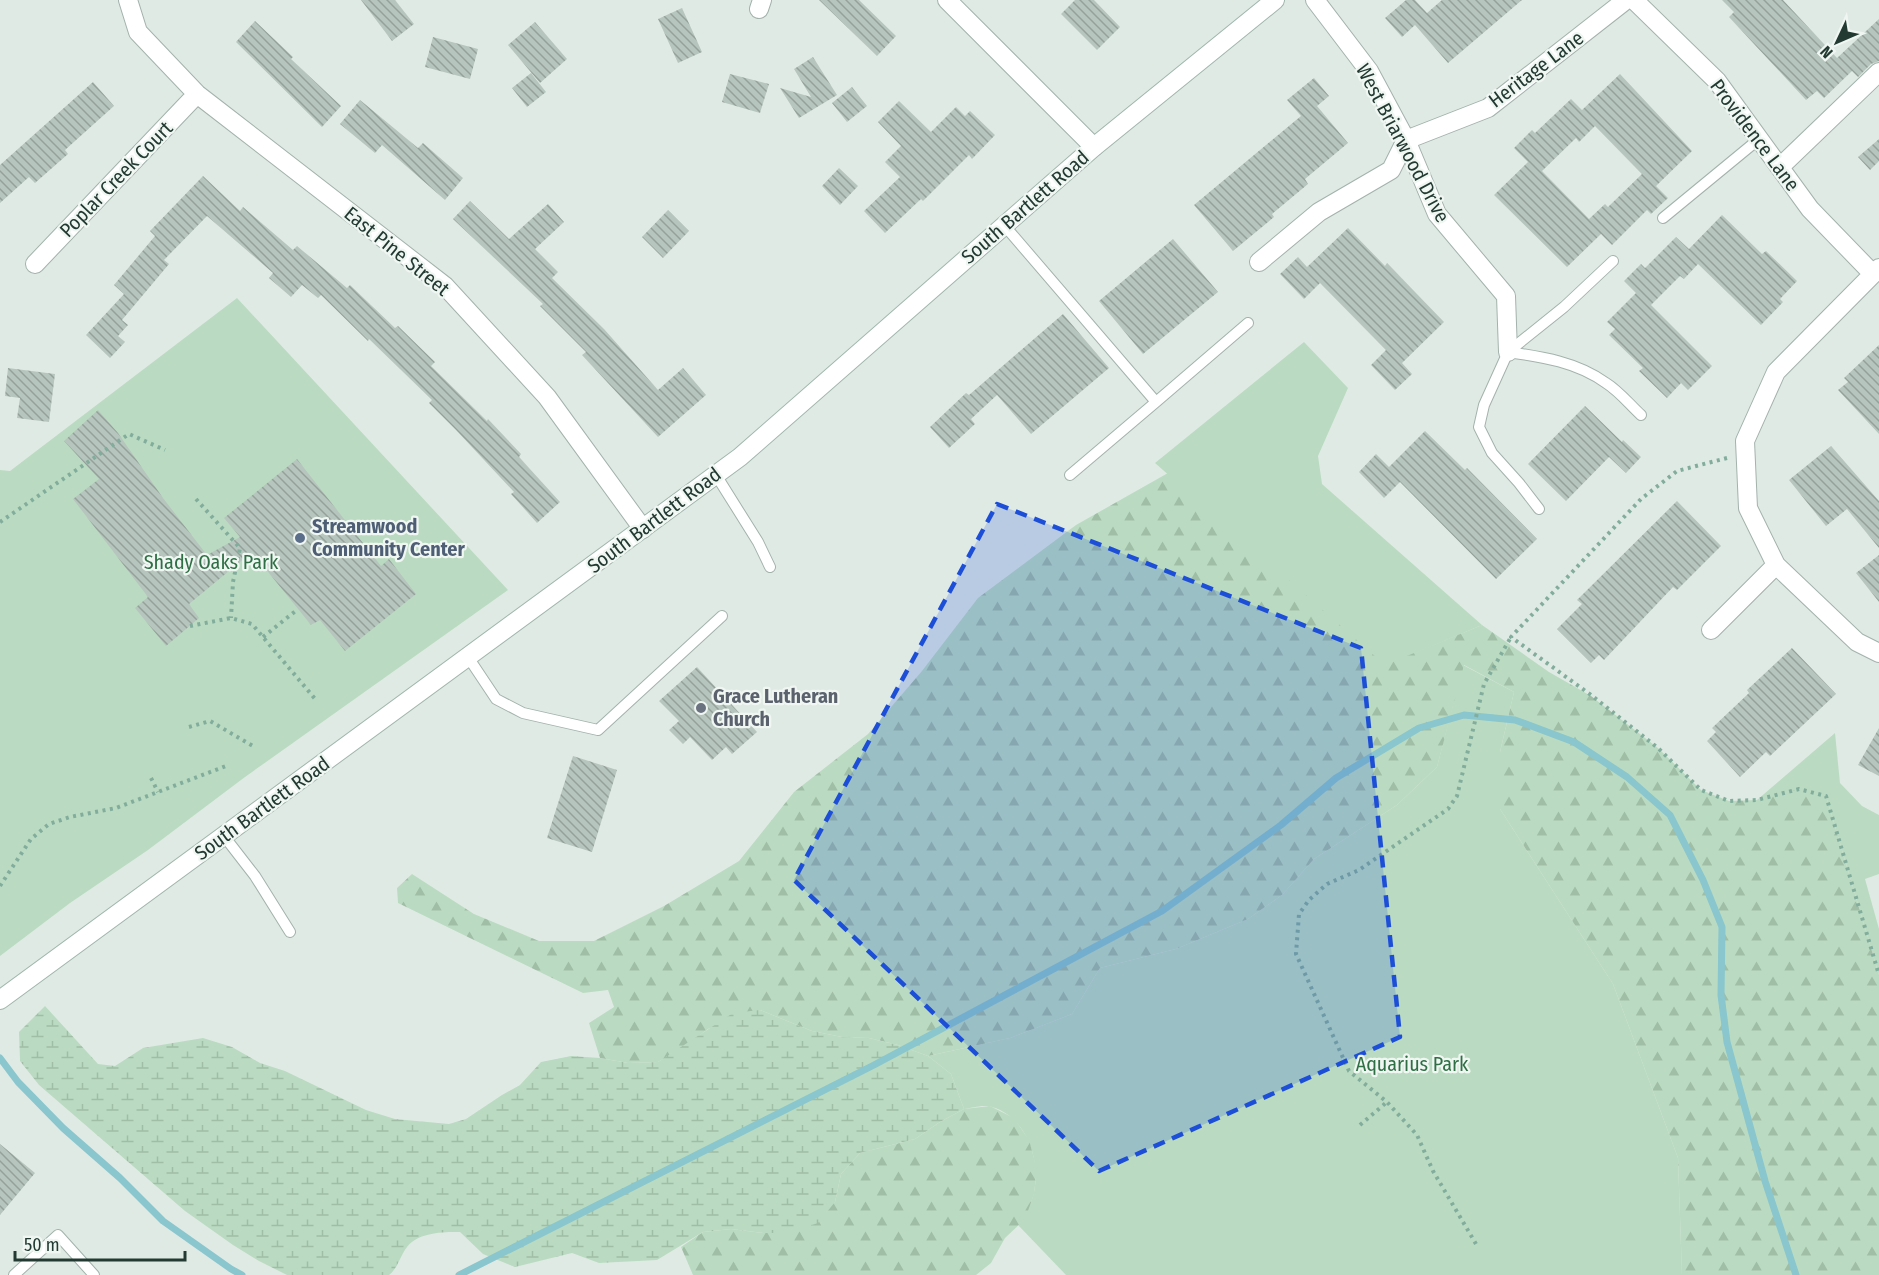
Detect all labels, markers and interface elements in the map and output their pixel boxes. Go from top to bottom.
north arrow [1807,12,1867,72]
street label: Heritage Lane [1484,26,1588,112]
text: N [1816,42,1837,62]
street label: West Briarwood Drive [1351,60,1455,226]
street label: Providence Lane [1705,74,1805,196]
street label: Poplar Creek Court [55,116,178,242]
street label: South Bartlett Road [956,145,1094,269]
street label: East Pine Street [340,201,455,301]
street label: South Bartlett Road [582,462,726,578]
place label: Streamwood Community Center [312,514,465,561]
marker: Streamwood Community Center [293,531,307,545]
park label: Shady Oaks Park [144,550,279,574]
place label: Grace Lutheran Church [713,684,838,731]
marker: Grace Lutheran Church [694,701,708,715]
street label: South Bartlett Road [190,751,334,865]
park label: Aquarius Park [1356,1052,1469,1076]
scale bar [15,1224,184,1262]
text: 50 m [24,1234,60,1256]

